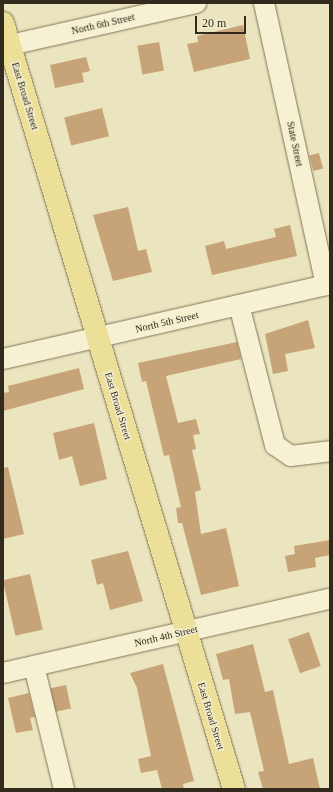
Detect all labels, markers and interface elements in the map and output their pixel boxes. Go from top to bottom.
scale bar [197,8,248,34]
street label: North 6th Street [70,11,136,37]
text: 20 m [202,16,226,30]
street label: East Broad Street [9,61,41,131]
street label: State Street [284,120,306,168]
street label: North 5th Street [134,309,200,335]
street label: East Broad Street [102,371,134,441]
street label: North 4th Street [133,623,199,649]
street label: East Broad Street [195,681,227,751]

